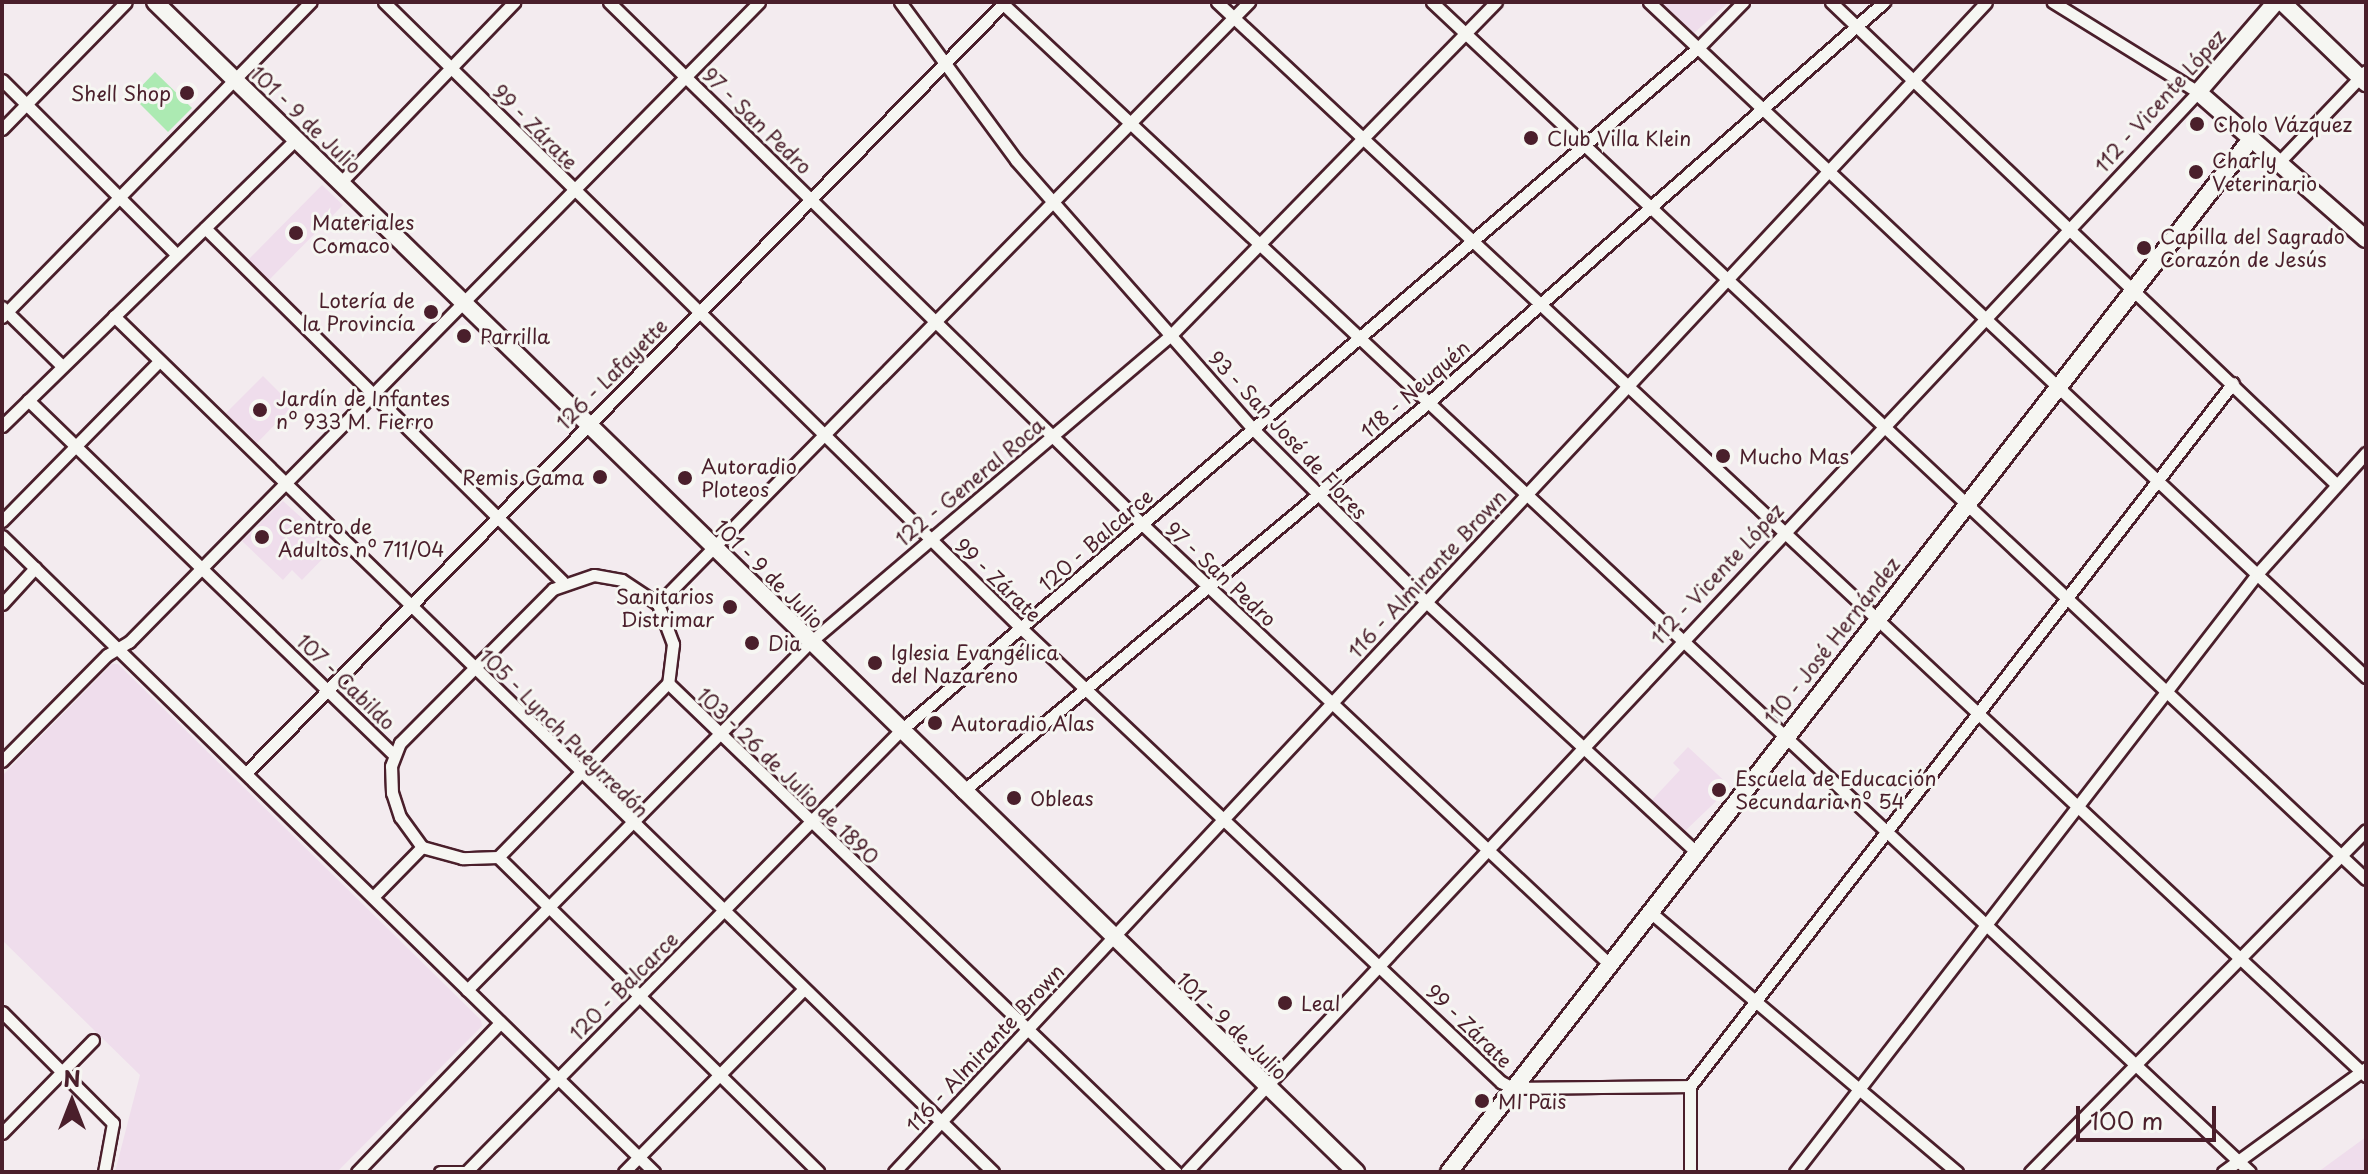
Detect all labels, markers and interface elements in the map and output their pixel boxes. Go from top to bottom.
street label: 112 - Vicente López [2089,24,2231,178]
street label: 101 - 9 de Julio [245,61,367,179]
street label: 97 - San Pedro [697,63,817,179]
street label: 99 - Zárate [487,79,583,175]
place label: Shell Shop [70,81,171,105]
marker: Shell Shop [178,84,196,102]
place label: Cholo Vázquez [2213,112,2353,136]
marker: Cholo Vázquez [2188,115,2206,133]
place label: Club Villa Klein [1547,126,1692,150]
marker: Club Villa Klein [1522,129,1540,147]
place label: Charly Veterinario [2212,148,2317,195]
marker: Charly Veterinario [2187,163,2205,181]
place label: Materiales Comaco [312,210,414,257]
marker: Materiales Comaco [287,224,305,242]
place label: Capilla del Sagrado Corazón de Jesús [2160,224,2346,271]
marker: Capilla del Sagrado Corazón de Jesús [2135,239,2153,257]
place label: Lotería de la Provincía [302,288,415,335]
marker: Lotería de la Provincía [422,303,440,321]
street label: 126 - Lafayette [551,313,673,435]
place label: Parrilla [480,324,550,348]
marker: Parrilla [455,327,473,345]
street label: 118 - Neuquén [1356,335,1474,443]
street label: 93 - San José de Flores [1203,345,1373,525]
place label: Jardín de Infantes nº 933 M. Fierro [276,386,450,433]
marker: Jardín de Infantes nº 933 M. Fierro [251,401,269,419]
street label: 122 - General Roca [890,412,1050,552]
place label: Mucho Mas [1739,444,1850,468]
marker: Mucho Mas [1714,447,1732,465]
place label: Autoradio Ploteos [701,454,797,501]
place label: Remis Gama [462,465,584,489]
marker: Remis Gama [591,468,609,486]
marker: Autoradio Ploteos [676,469,694,487]
street label: 120 - Balcarce [1033,483,1159,597]
street label: 116 - Almirante Brown [1344,486,1510,662]
street label: 112 - Vicente López [1645,498,1789,650]
place label: Centro de Adultos nº 711/04 [278,514,446,561]
street label: 101 - 9 de Julio [709,514,829,634]
street label: 97 - San Pedro [1161,517,1281,631]
marker: Centro de Adultos nº 711/04 [253,528,271,546]
street label: 99 - Zárate [949,532,1047,628]
street label: 110 - José Hernández [1759,552,1905,730]
place label: Sanitarios Distrimar [616,584,714,631]
marker: Sanitarios Distrimar [721,598,739,616]
street label: 107 - Cabildo [291,629,401,735]
place label: Dia [768,631,801,655]
marker: Dia [743,634,761,652]
place label: Iglesia Evangélica del Nazareno [891,640,1059,687]
street label: 105 - Lynch Pueyrredón [474,643,654,823]
marker: Iglesia Evangélica del Nazareno [866,654,884,672]
street label: 103 - 26 de Julio de 1890 [690,681,886,871]
place label: Autoradio Alas [951,711,1096,735]
marker: Autoradio Alas [926,714,944,732]
place label: Escuela de Educación Secundaria nº 54 [1735,766,1938,813]
marker: Escuela de Educación Secundaria nº 54 [1710,781,1728,799]
place label: Obleas [1030,786,1094,810]
marker: Obleas [1005,789,1023,807]
street label: 120 - Balcarce [564,926,684,1046]
street label: 116 - Almirante Brown [902,960,1068,1136]
street label: 101 - 9 de Julio [1171,967,1293,1085]
street label: 99 - Zárate [1420,978,1518,1074]
place label: Leal [1301,991,1340,1015]
marker: Leal [1276,994,1294,1012]
text: N [63,1061,81,1094]
north arrow [32,1062,112,1142]
place label: MI Pais [1498,1089,1568,1113]
scale bar [2080,1090,2220,1140]
marker: MI Pais [1473,1092,1491,1110]
text: 100 m [2090,1102,2163,1138]

